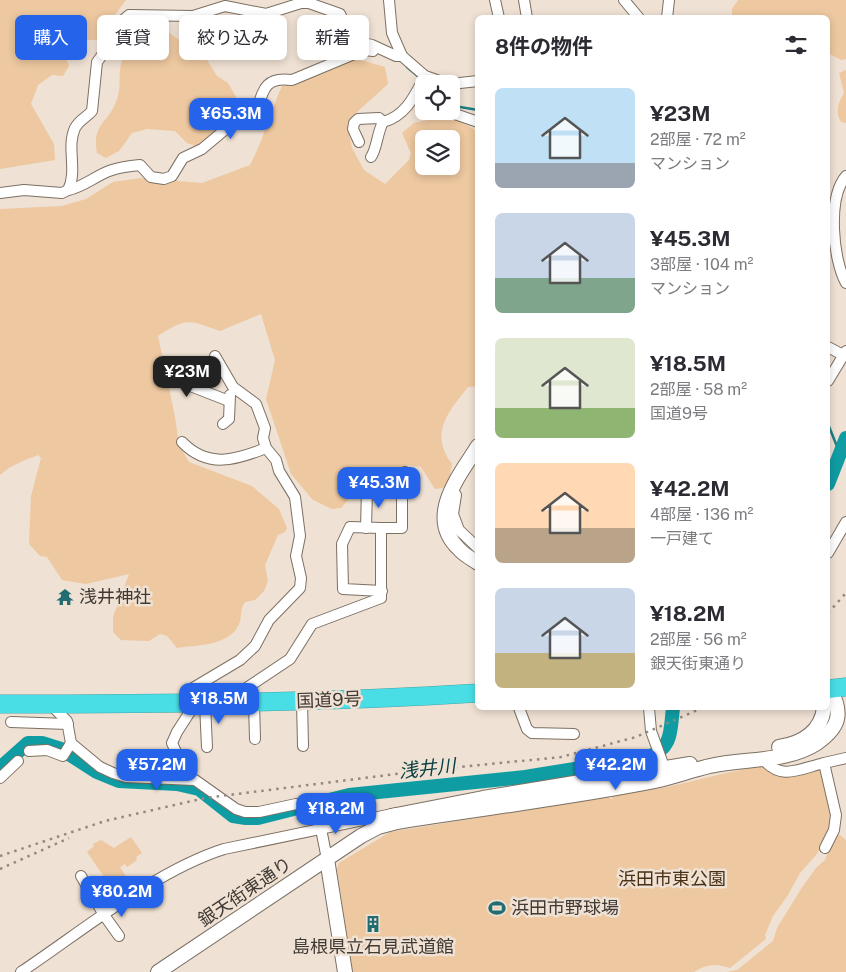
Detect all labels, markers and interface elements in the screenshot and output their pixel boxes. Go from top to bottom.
chip: 購入 [15,15,87,60]
chip: 賃貸 [97,15,169,60]
chip: 絞り込み [179,15,287,60]
chip: 新着 [297,15,369,60]
icon: filters [782,31,810,59]
text: 8件の物件 [495,34,593,59]
map controls [415,75,460,175]
button: locate [415,75,460,120]
pin: ¥65.3M [190,98,272,140]
text: ¥23M [650,101,710,126]
text: ¥65.3M [200,104,262,123]
icon: home [535,108,595,168]
button: layers [415,130,460,175]
text: 2部屋 · 72 m² [650,130,746,149]
text: マンション [650,154,730,173]
text: ¥45.3M [650,226,730,251]
icon: home [535,233,595,293]
text: 3部屋 · 104 m² [650,255,753,274]
text: マンション [650,279,730,298]
text: ¥18.5M [650,351,726,376]
pin: ¥23M [157,356,217,398]
icon: home [535,358,595,418]
text: ¥23M [164,362,210,381]
text: 2部屋 · 58 m² [650,380,747,399]
text: 国道9号 [650,404,708,423]
pin: ¥45.3M [338,466,420,509]
text: ¥45.3M [348,473,410,492]
text: ¥42.2M [650,476,730,501]
icon: home [535,483,595,543]
text: 4部屋 · 136 m² [650,505,753,524]
text: 一戸建て [650,529,714,548]
place label: 浅井神社 [79,586,151,607]
temple icon: 浅井神社 [55,587,75,607]
text: ¥18.2M [650,601,726,626]
icon: home [535,608,595,668]
text: 2部屋 · 56 m² [650,630,747,649]
text: 銀天街東通り [650,654,746,673]
pin: ¥18.5M [178,682,260,725]
street label: 国道9号 [296,688,362,711]
text: ¥18.5M [190,689,248,708]
pin: ¥57.2M [116,748,198,791]
pin: ¥42.2M [575,748,657,791]
water label: 浅井川 [397,754,458,782]
text: ¥57.2M [127,755,187,774]
text: ¥42.2M [586,755,646,774]
pin: ¥18.2M [295,792,377,835]
text: ¥18.2M [307,799,365,818]
street label: 銀天街東通り [194,853,295,930]
park label: 浜田市東公園 [618,868,726,889]
pin: ¥80.2M [81,876,163,918]
text: ¥80.2M [91,882,153,901]
place label: 浜田市野球場 [511,897,619,918]
sports icon: 浜田市野球場 [487,898,507,918]
building icon: 島根県立石見武道館 [363,914,383,934]
place label: 島根県立石見武道館 [292,936,454,957]

